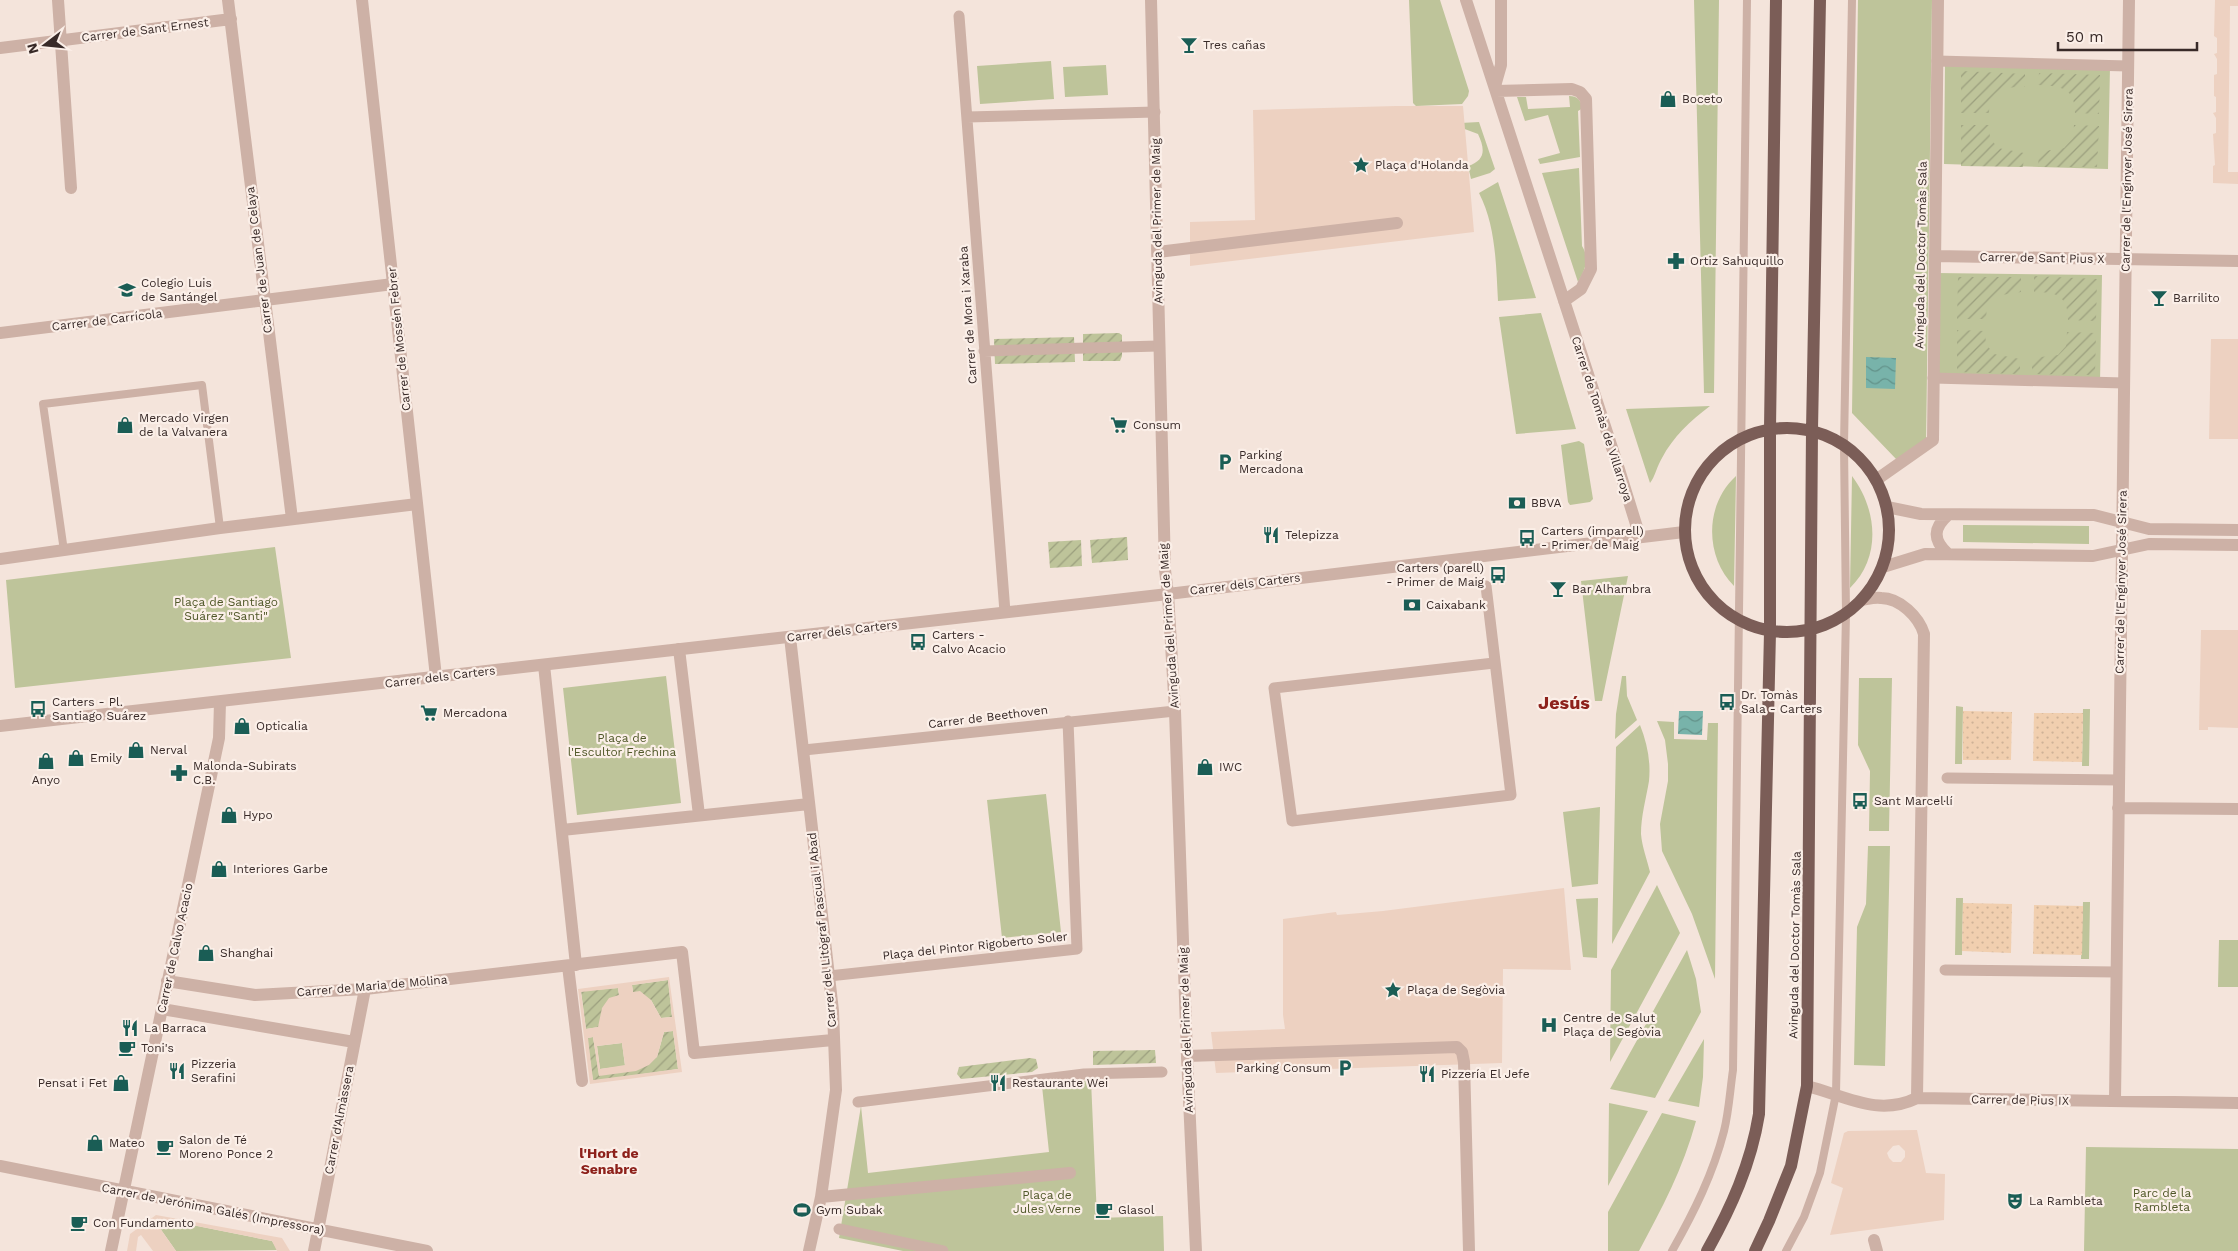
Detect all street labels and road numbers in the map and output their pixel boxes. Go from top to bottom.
street label: Carrer de Sant Ernest [81,15,209,45]
street label: Carrer de l'Enginyer José Sirera [2118,88,2136,272]
street label: Avinguda del Primer de Maig [1149,137,1165,304]
street label: Avinguda del Doctor Tomàs Sala [1912,161,1930,349]
street label: Carrer de Juan de Celaya [243,186,275,334]
street label: Carrer de Mora i Xaraba [956,245,980,385]
street label: Carrer de Sant Pius X [1979,250,2105,266]
street label: Carrer de Mossén Febrer [384,266,414,412]
street label: Carrer de Carrícola [51,306,163,334]
street label: Carrer de Tomàs de Villarroya [1569,335,1635,504]
street label: Carrer de l'Enginyer José Sirera [2112,490,2130,674]
street label: Avinguda del Primer de Maig [1156,542,1182,709]
street label: Carrer dels Carters [1189,570,1301,598]
street label: Carrer dels Carters [786,617,898,645]
street label: Carrer dels Carters [384,663,496,691]
street label: Carrer de Beethoven [927,703,1049,731]
street label: Carrer del Litògraf Pascual i Abad [805,832,839,1028]
street label: Avinguda del Doctor Tomàs Sala [1786,851,1804,1039]
street label: Carrer de Calvo Acacio [154,882,196,1014]
street label: Plaça del Pintor Rigoberto Soler [882,929,1068,963]
street label: Avinguda del Primer de Maig [1176,946,1196,1113]
street label: Carrer de Maria de Molina [296,972,448,1000]
street label: Carrer d'Almàssera [322,1064,356,1175]
street label: Carrer de Pius IX [1971,1092,2069,1108]
street label: Carrer de Jerónima Galés (Impressora) [100,1181,326,1237]

